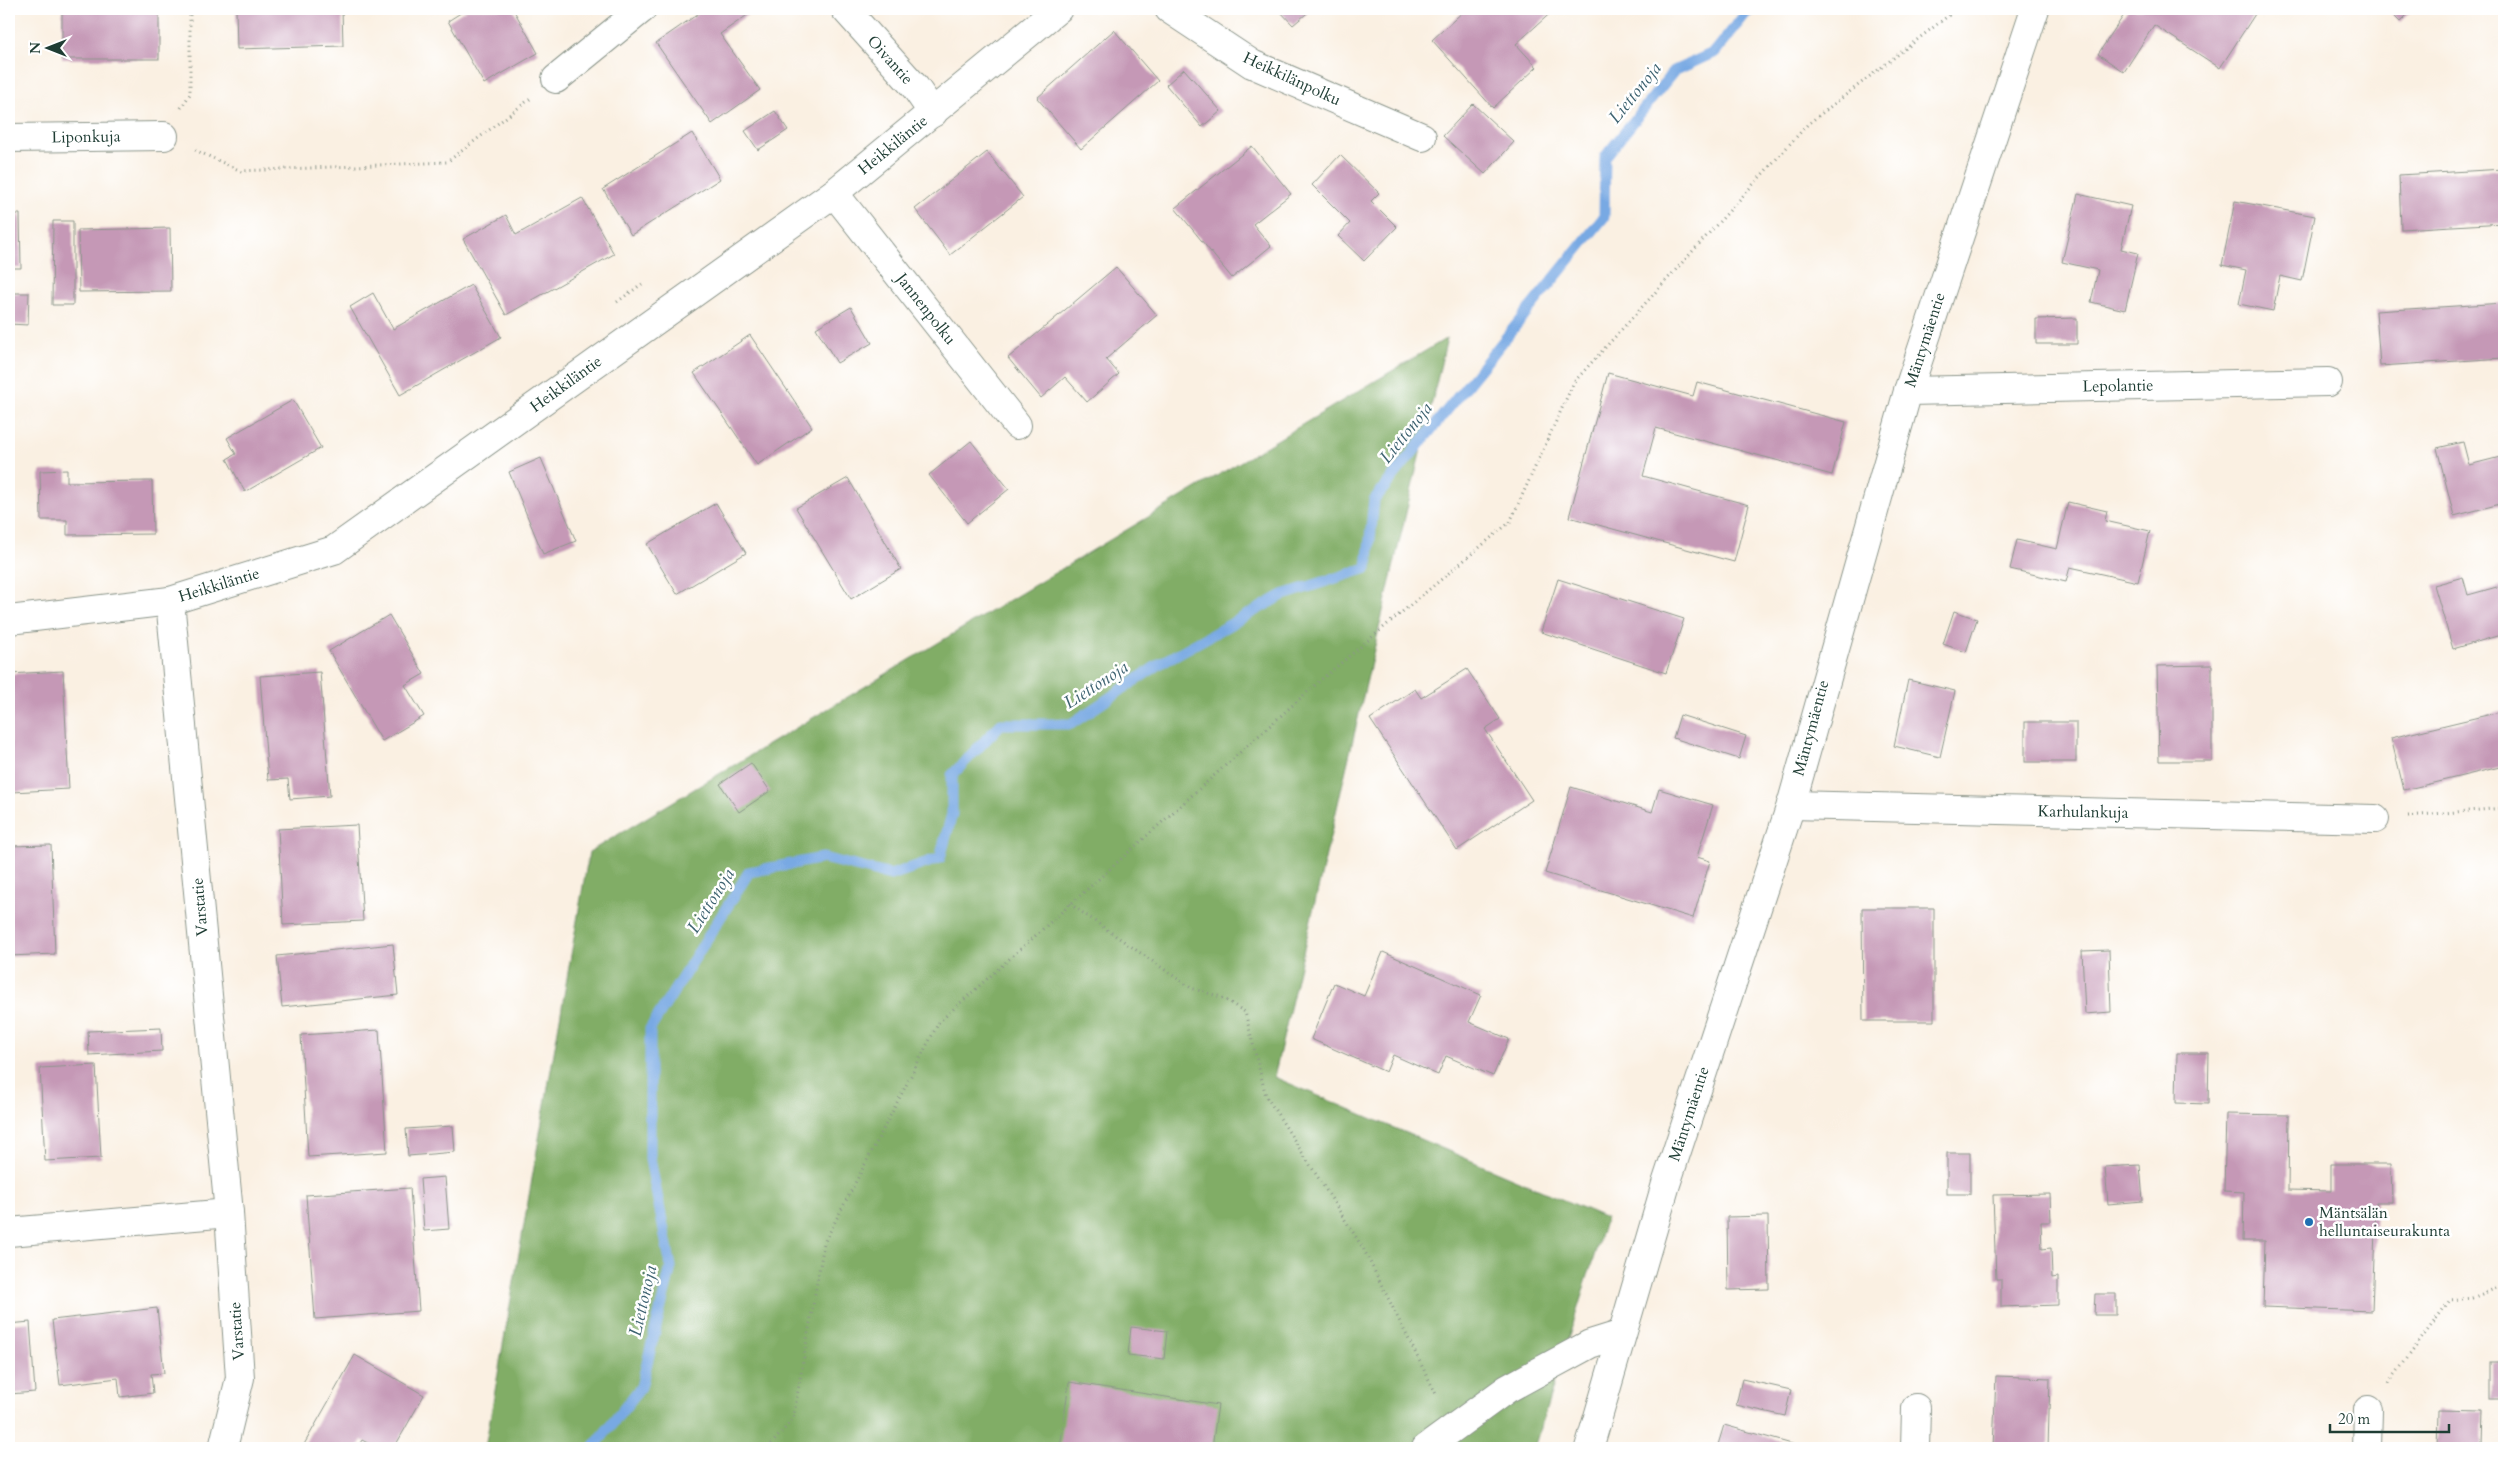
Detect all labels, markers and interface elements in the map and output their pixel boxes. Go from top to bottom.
north arrow [22,22,72,72]
street label: Oivantie [862,31,918,89]
text: N [26,42,45,54]
street label: Heikkilänpolku [1240,47,1345,111]
water label: Liettonoja [1603,57,1667,129]
street label: Heikkiläntie [854,110,932,180]
street label: Liponkuja [51,125,121,149]
street label: Jannenpolku [890,267,961,350]
street label: Mäntymäentie [1899,290,1951,390]
street label: Heikkiläntie [526,350,606,418]
street label: Lepolantie [2082,374,2154,398]
water label: Liettonoja [1374,397,1438,469]
street label: Heikkiläntie [176,562,262,608]
water label: Liettonoja [1059,655,1133,715]
street label: Mäntymäentie [1788,678,1834,778]
street label: Karhulankuja [2037,800,2129,824]
water label: Liettonoja [681,864,741,938]
street label: Varstatie [186,877,214,937]
street label: Mäntymäentie [1663,1064,1715,1164]
place label: Mäntsälän helluntaiseurakunta [2319,1202,2450,1242]
marker: Mäntsälän helluntaiseurakunta [2303,1216,2315,1228]
water label: Liettonoja [623,1263,663,1339]
street label: Varstatie [224,1301,250,1361]
scale bar [2330,1402,2449,1434]
text: 20 m [2338,1409,2370,1429]

